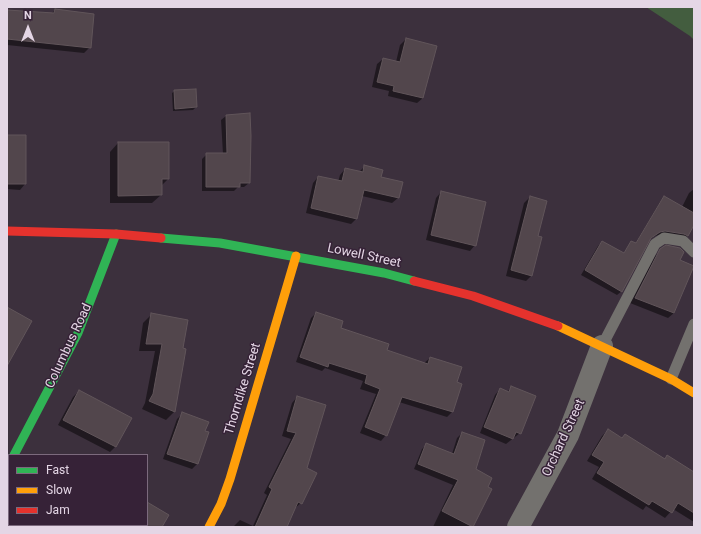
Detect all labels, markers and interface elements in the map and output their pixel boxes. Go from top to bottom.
north arrow [8,8,48,48]
text: N [24,9,32,22]
street label: Lowell Street [326,241,402,271]
street label: Columbus Road [43,301,95,391]
street label: Thorndike Street [222,341,264,437]
street label: Orchard Street [539,397,589,479]
legend [8,454,148,526]
text: Fast [46,463,69,477]
text: Slow [46,483,72,497]
text: Jam [46,503,70,517]

